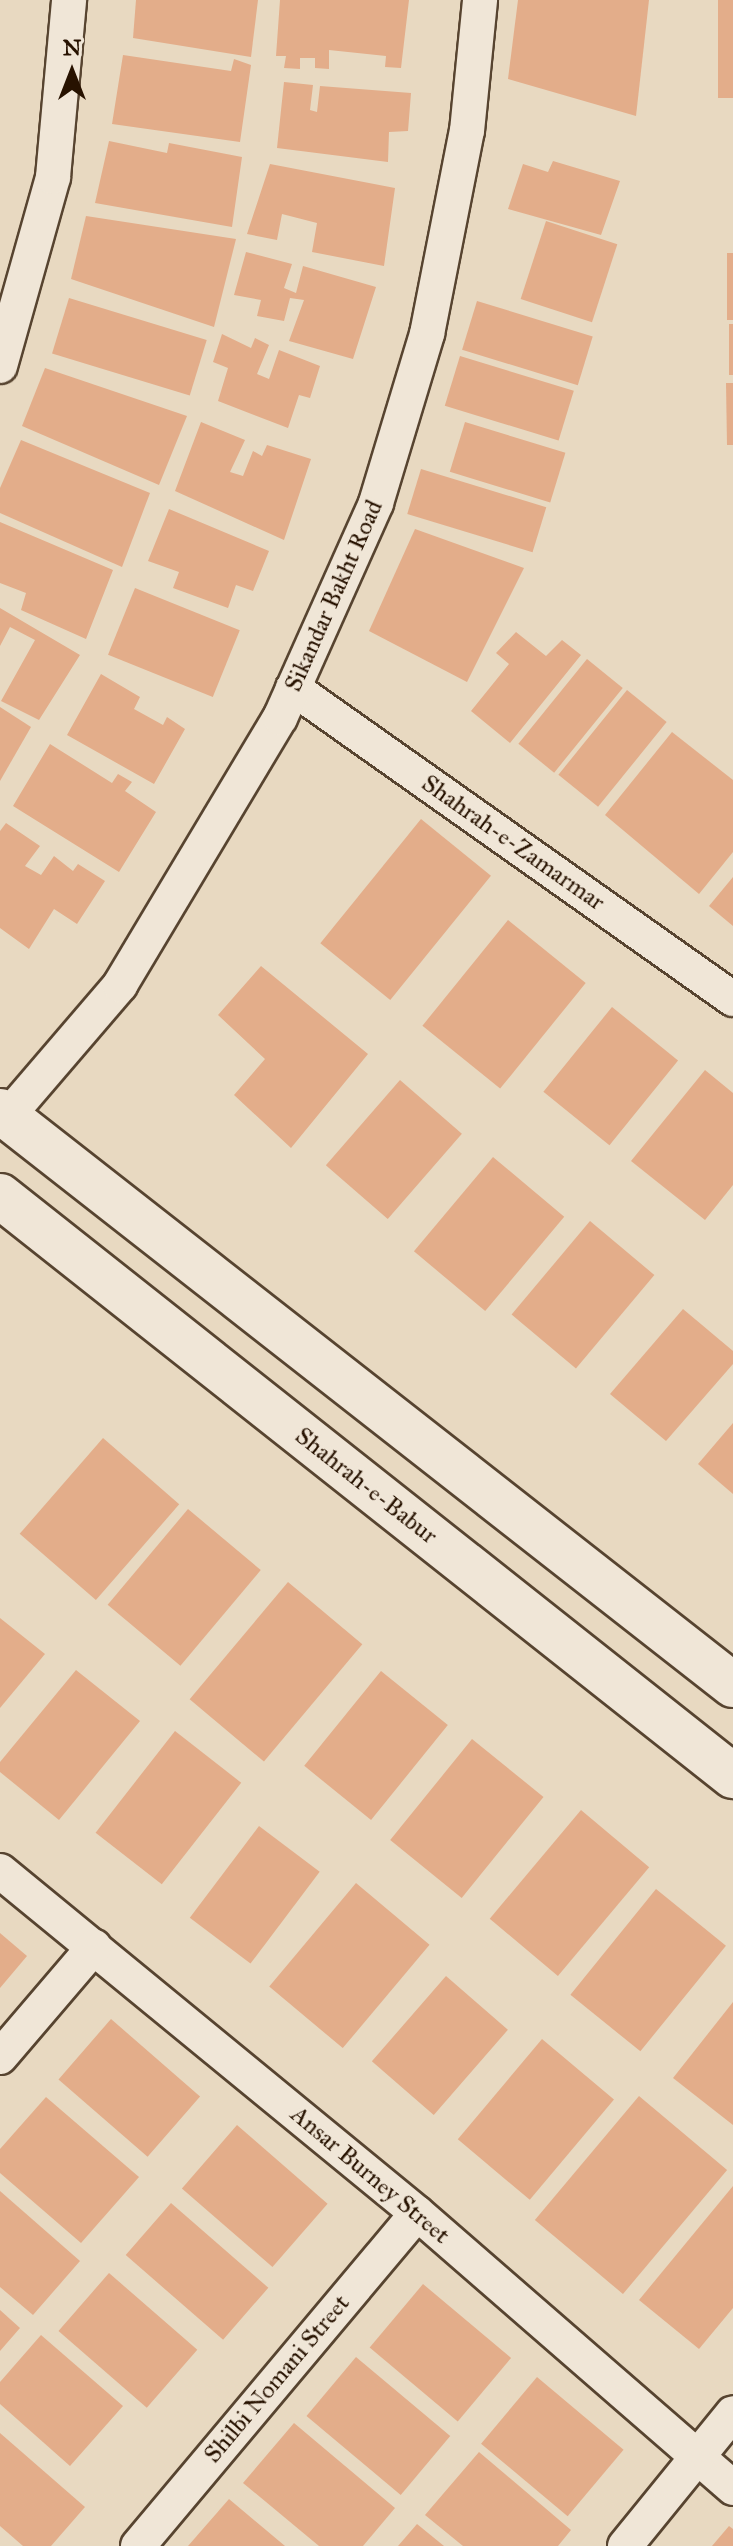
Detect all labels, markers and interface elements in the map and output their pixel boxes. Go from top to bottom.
north arrow [32,32,112,112]
text: N [63,34,81,61]
street label: Sikandar Bakht Road [279,496,389,696]
street label: Shahrah-e-Zamarmar [416,769,610,917]
street label: Shahrah-e-Babur [289,1422,443,1550]
street label: Ansar Burney Street [285,2100,455,2250]
street label: Shilbi Nomani Street [198,2289,356,2469]

